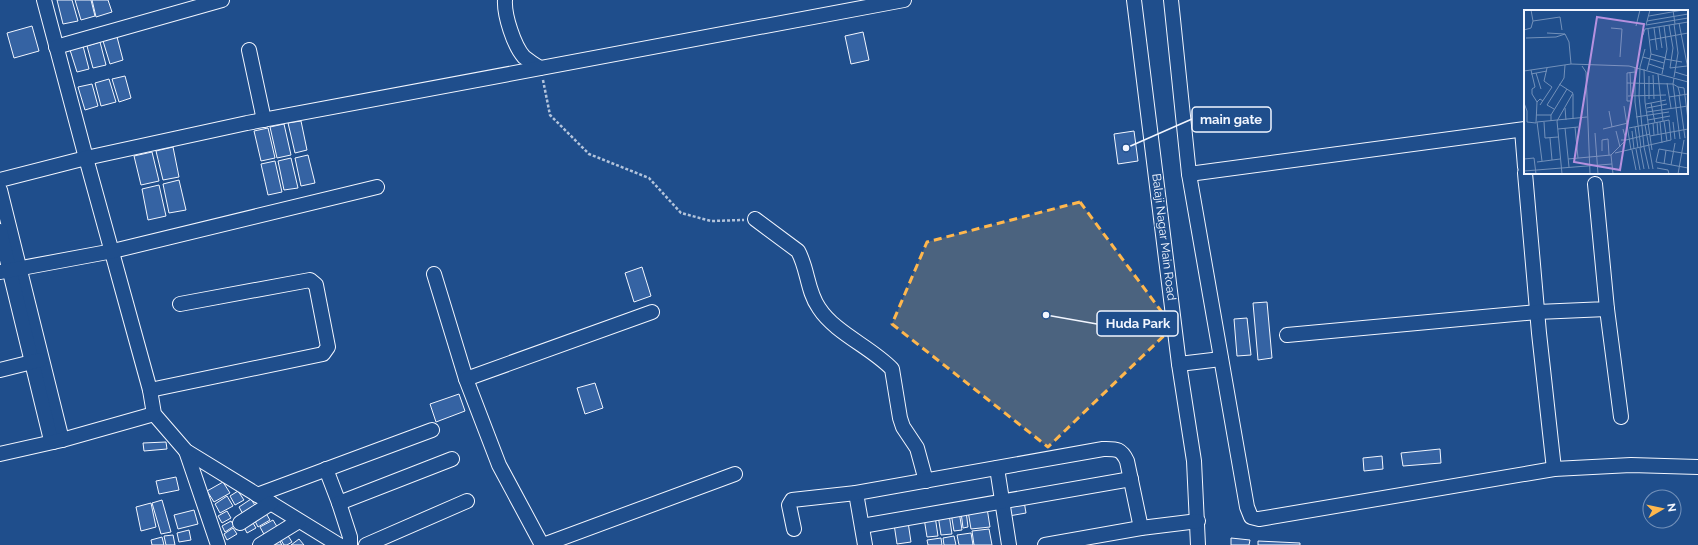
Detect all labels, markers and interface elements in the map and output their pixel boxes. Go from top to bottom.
inset map [1524,10,1688,174]
callout: main gate [1192,107,1271,132]
text: main gate [1200,112,1262,127]
street label: Balaji Nagar Main Road [1149,173,1179,301]
callout: Huda Park [1097,311,1178,336]
text: Huda Park [1106,316,1171,331]
north arrow [1642,489,1682,529]
text: N [1664,502,1678,513]

